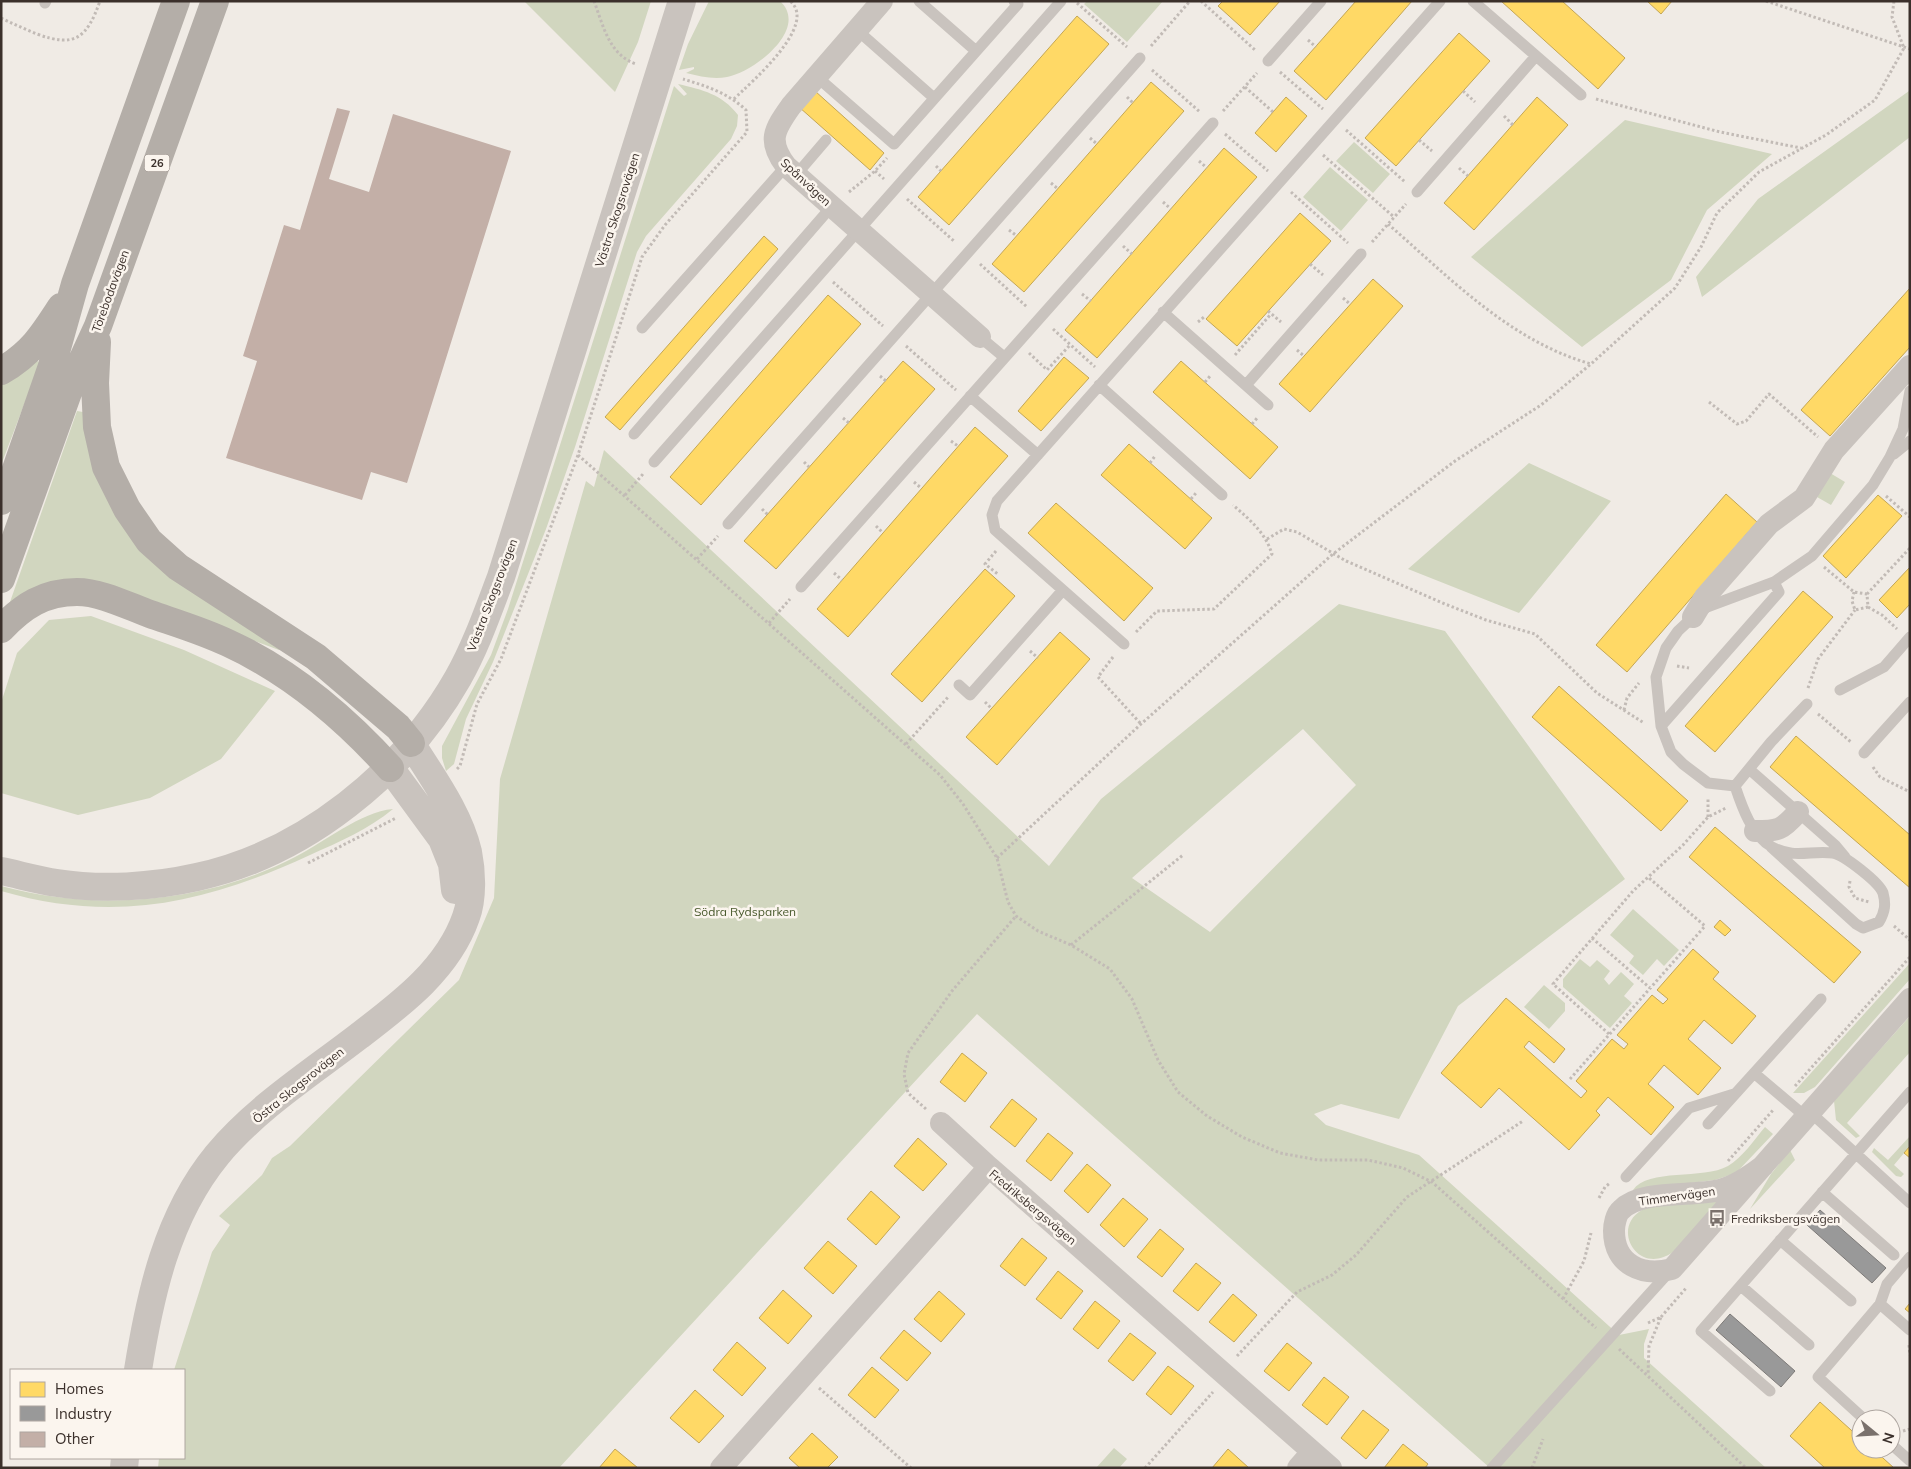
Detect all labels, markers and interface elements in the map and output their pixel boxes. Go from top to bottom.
street label: Västra Skogsrovägen [591,151,643,269]
road number: 26 [144,154,170,172]
street label: Spånvägen [778,155,834,209]
street label: Törebodavägen [88,248,132,334]
street label: Västra Skogsrovägen [464,537,520,653]
park label: Södra Rydsparken [694,904,796,919]
street label: Östra Skogsrovägen [249,1044,347,1126]
street label: Fredriksbergsvägen [986,1166,1080,1248]
street label: Timmervägen [1638,1183,1716,1209]
bus stop icon: Fredriksbergsvägen [1707,1208,1727,1228]
place label: Fredriksbergsvägen [1731,1211,1840,1226]
legend [10,1369,185,1459]
text: Homes [55,1379,104,1398]
text: Industry [55,1404,112,1423]
north arrow [1851,1409,1901,1459]
text: Other [55,1429,95,1448]
text: N [1878,1430,1899,1446]

